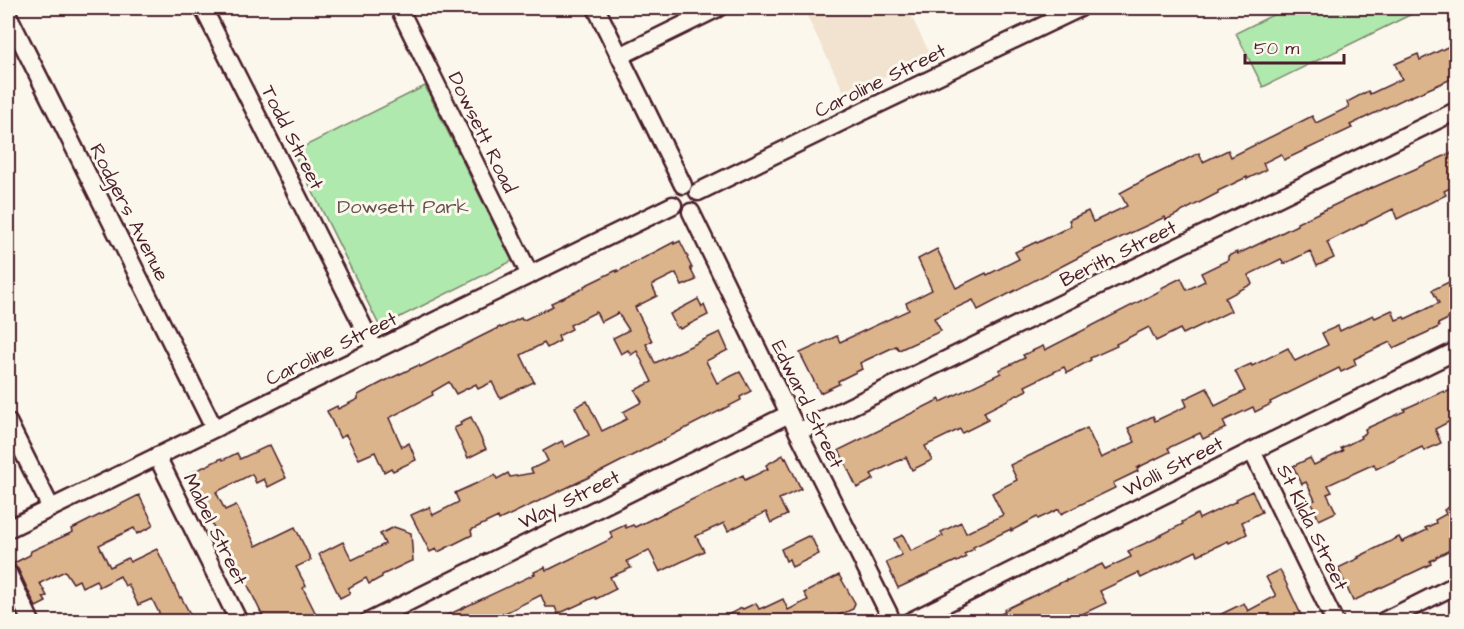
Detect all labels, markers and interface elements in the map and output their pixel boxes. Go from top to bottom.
scale bar [1245,27,1344,65]
text: 50 m [1254,36,1299,61]
street label: Caroline Street [810,37,951,125]
street label: Dowsett Road [441,67,523,198]
street label: Todd Street [254,80,330,195]
street label: Rodgers Avenue [81,139,176,287]
park label: Dowsett Park [337,193,469,221]
street label: Berith Street [1055,214,1182,294]
street label: Caroline Street [261,305,402,393]
street label: Edward Street [764,336,850,473]
street label: Wolli Street [1118,430,1228,504]
street label: St Kilda Street [1269,460,1355,595]
street label: Way Street [514,463,625,537]
street label: Mabel Street [176,469,254,590]

